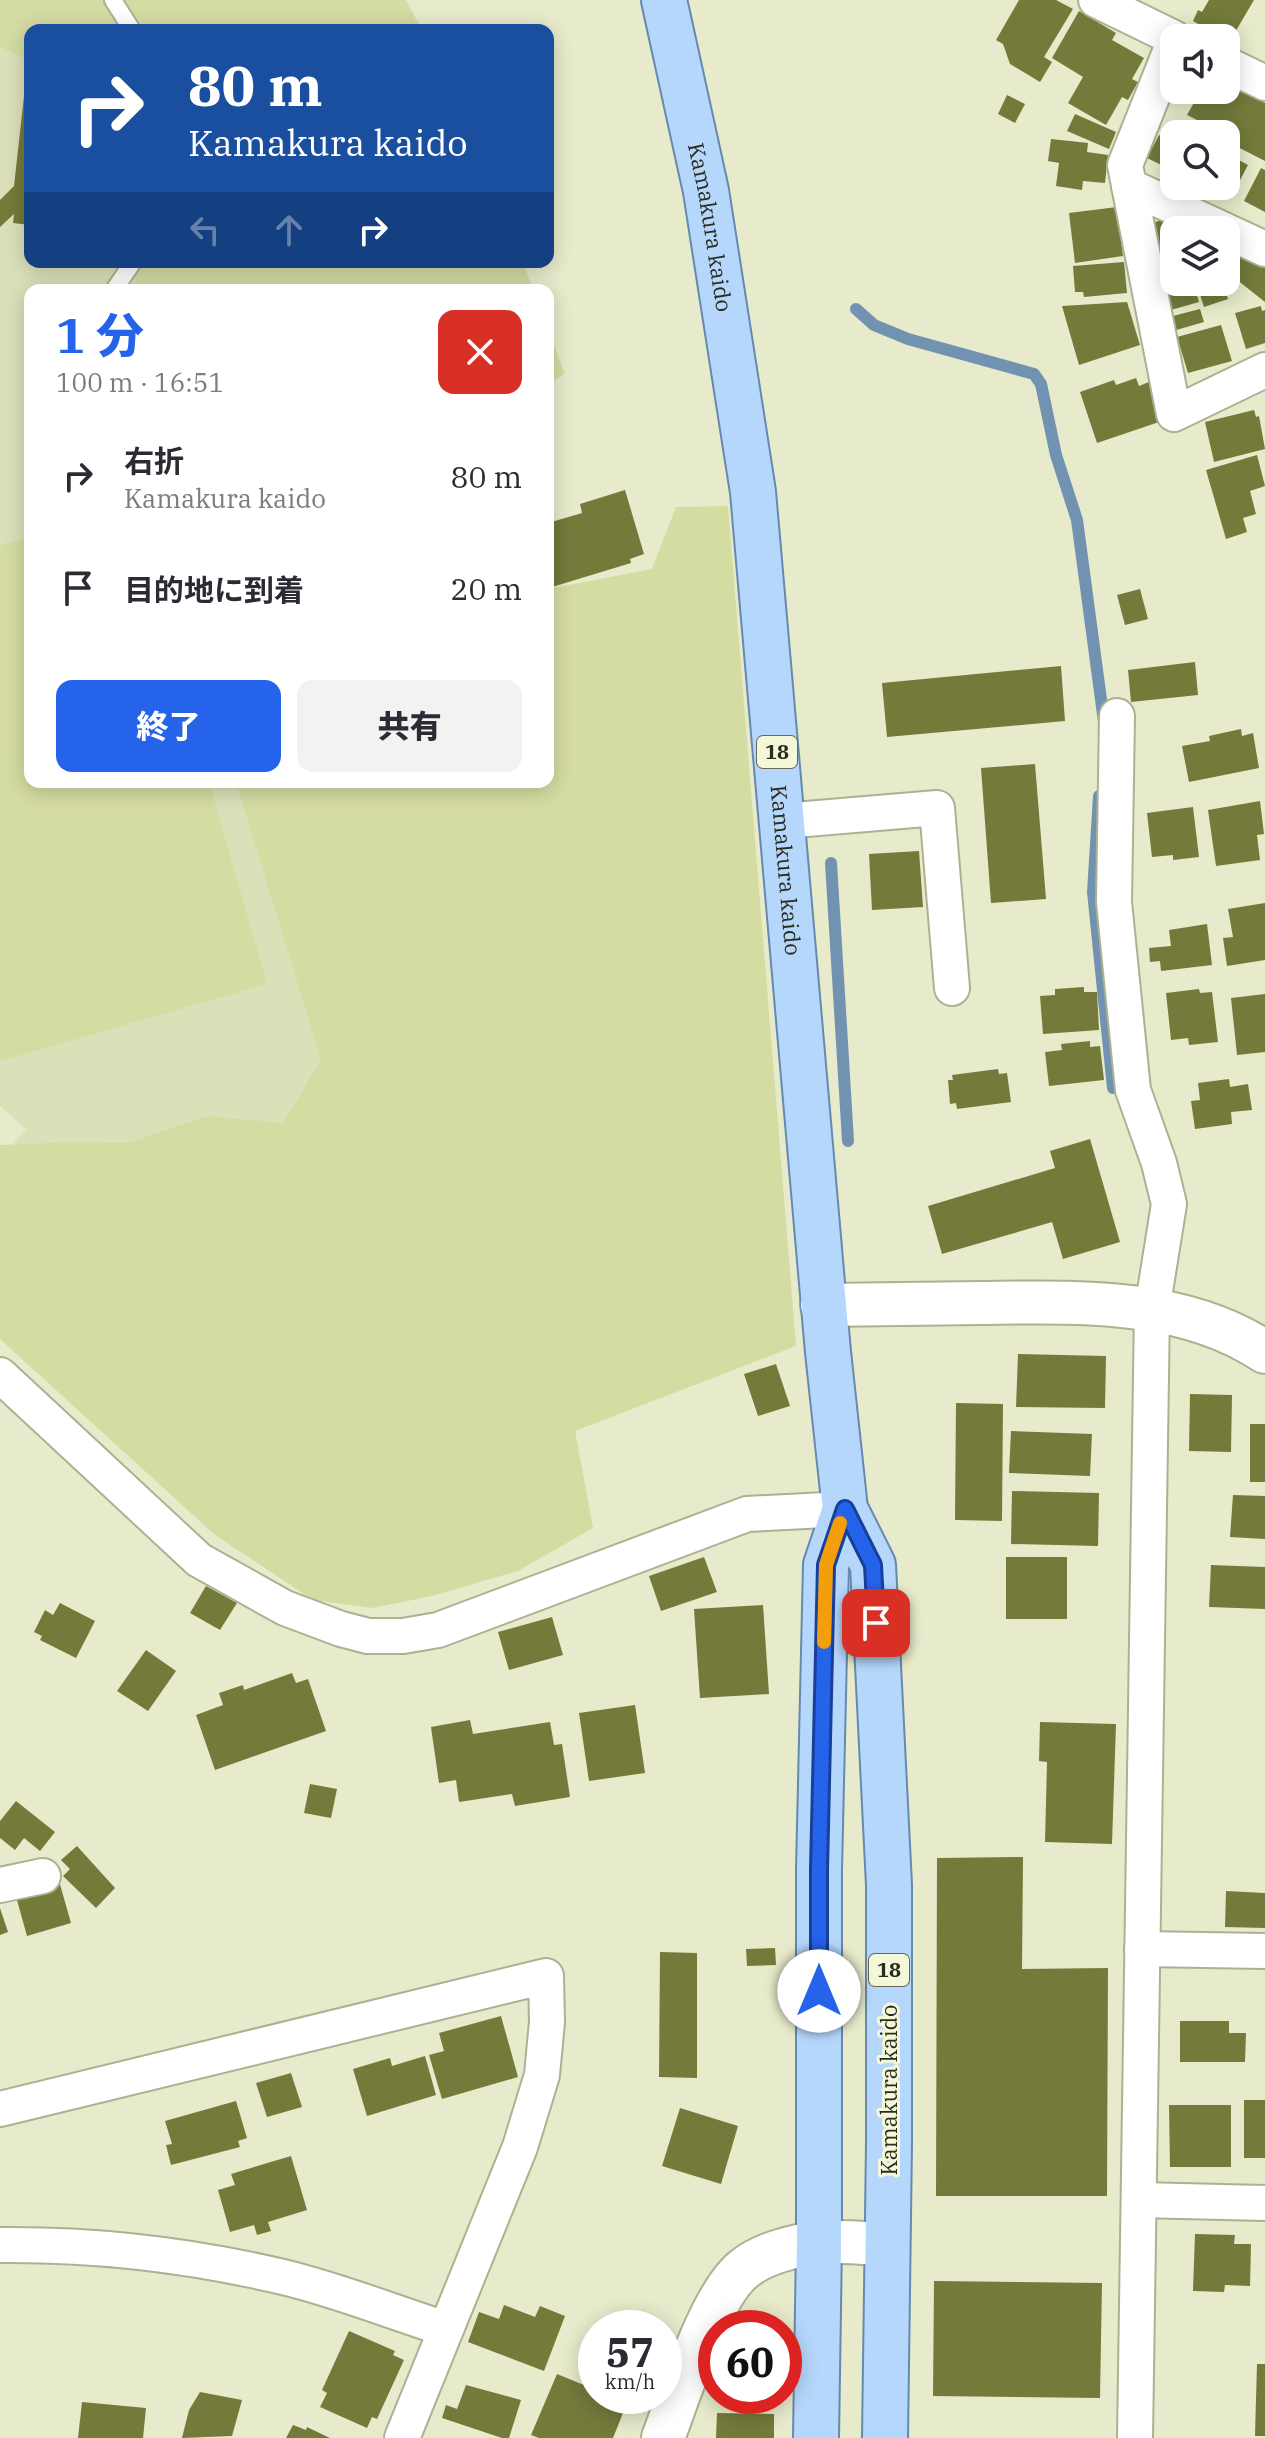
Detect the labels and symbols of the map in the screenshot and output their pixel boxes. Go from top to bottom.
street label: Kamakura kaido [682,140,740,314]
road number: 18 [757,736,797,768]
street label: Kamakura kaido [765,784,808,957]
pin [842,1589,910,1657]
position arrow [777,1949,861,2033]
road number: 18 [869,1954,909,1986]
street label: Kamakura kaido [874,2005,903,2175]
speed limit sign: 60 [698,2310,802,2414]

